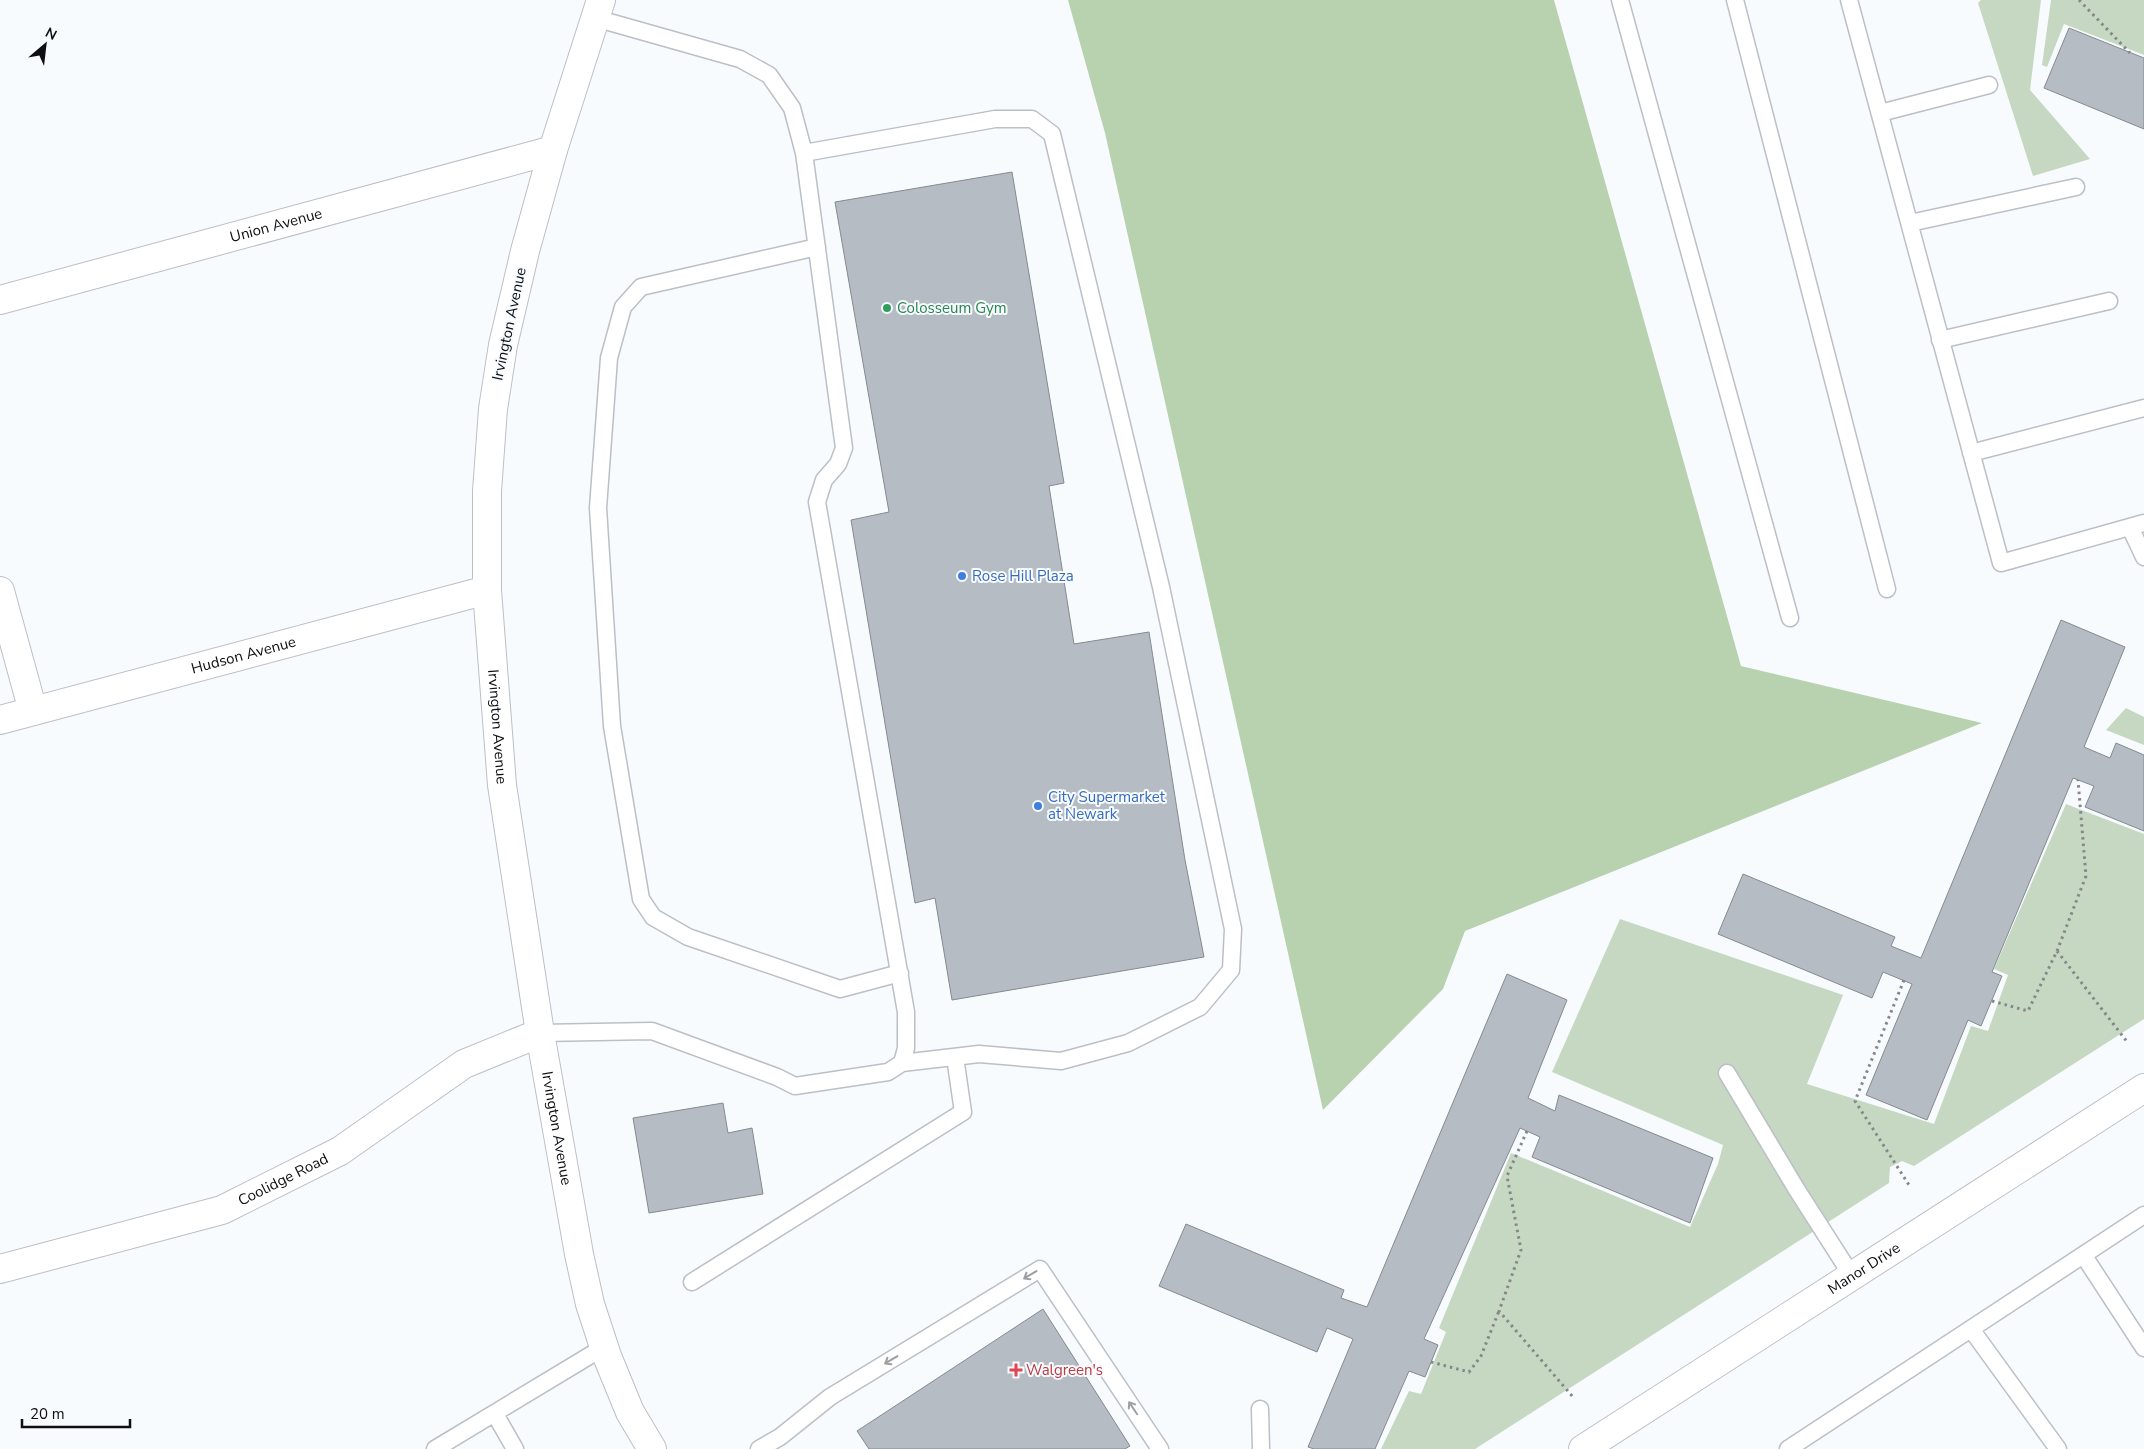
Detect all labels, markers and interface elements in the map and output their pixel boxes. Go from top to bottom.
north arrow [20,20,70,70]
text: N [42,23,60,45]
street label: Union Avenue [228,203,324,247]
street label: Irvington Avenue [487,266,531,382]
place label: Colosseum Gym [897,298,1007,318]
marker: Colosseum Gym [881,302,893,314]
place label: Rose Hill Plaza [972,566,1074,586]
marker: Rose Hill Plaza [956,570,968,582]
street label: Hudson Avenue [189,631,298,679]
street label: Irvington Avenue [483,669,512,785]
place label: City Supermarket at Newark [1048,787,1166,824]
marker: City Supermarket at Newark [1032,800,1044,812]
street label: Irvington Avenue [537,1070,577,1187]
street label: Coolidge Road [235,1148,332,1210]
street label: Manor Drive [1824,1238,1904,1299]
one-way arrow [1023,1271,1037,1281]
one-way arrow [884,1356,898,1366]
place label: Walgreen's [1026,1360,1103,1380]
marker: Walgreen's [1010,1364,1022,1376]
scale bar [22,1396,130,1428]
one-way arrow [1128,1402,1138,1416]
text: 20 m [30,1404,65,1424]

